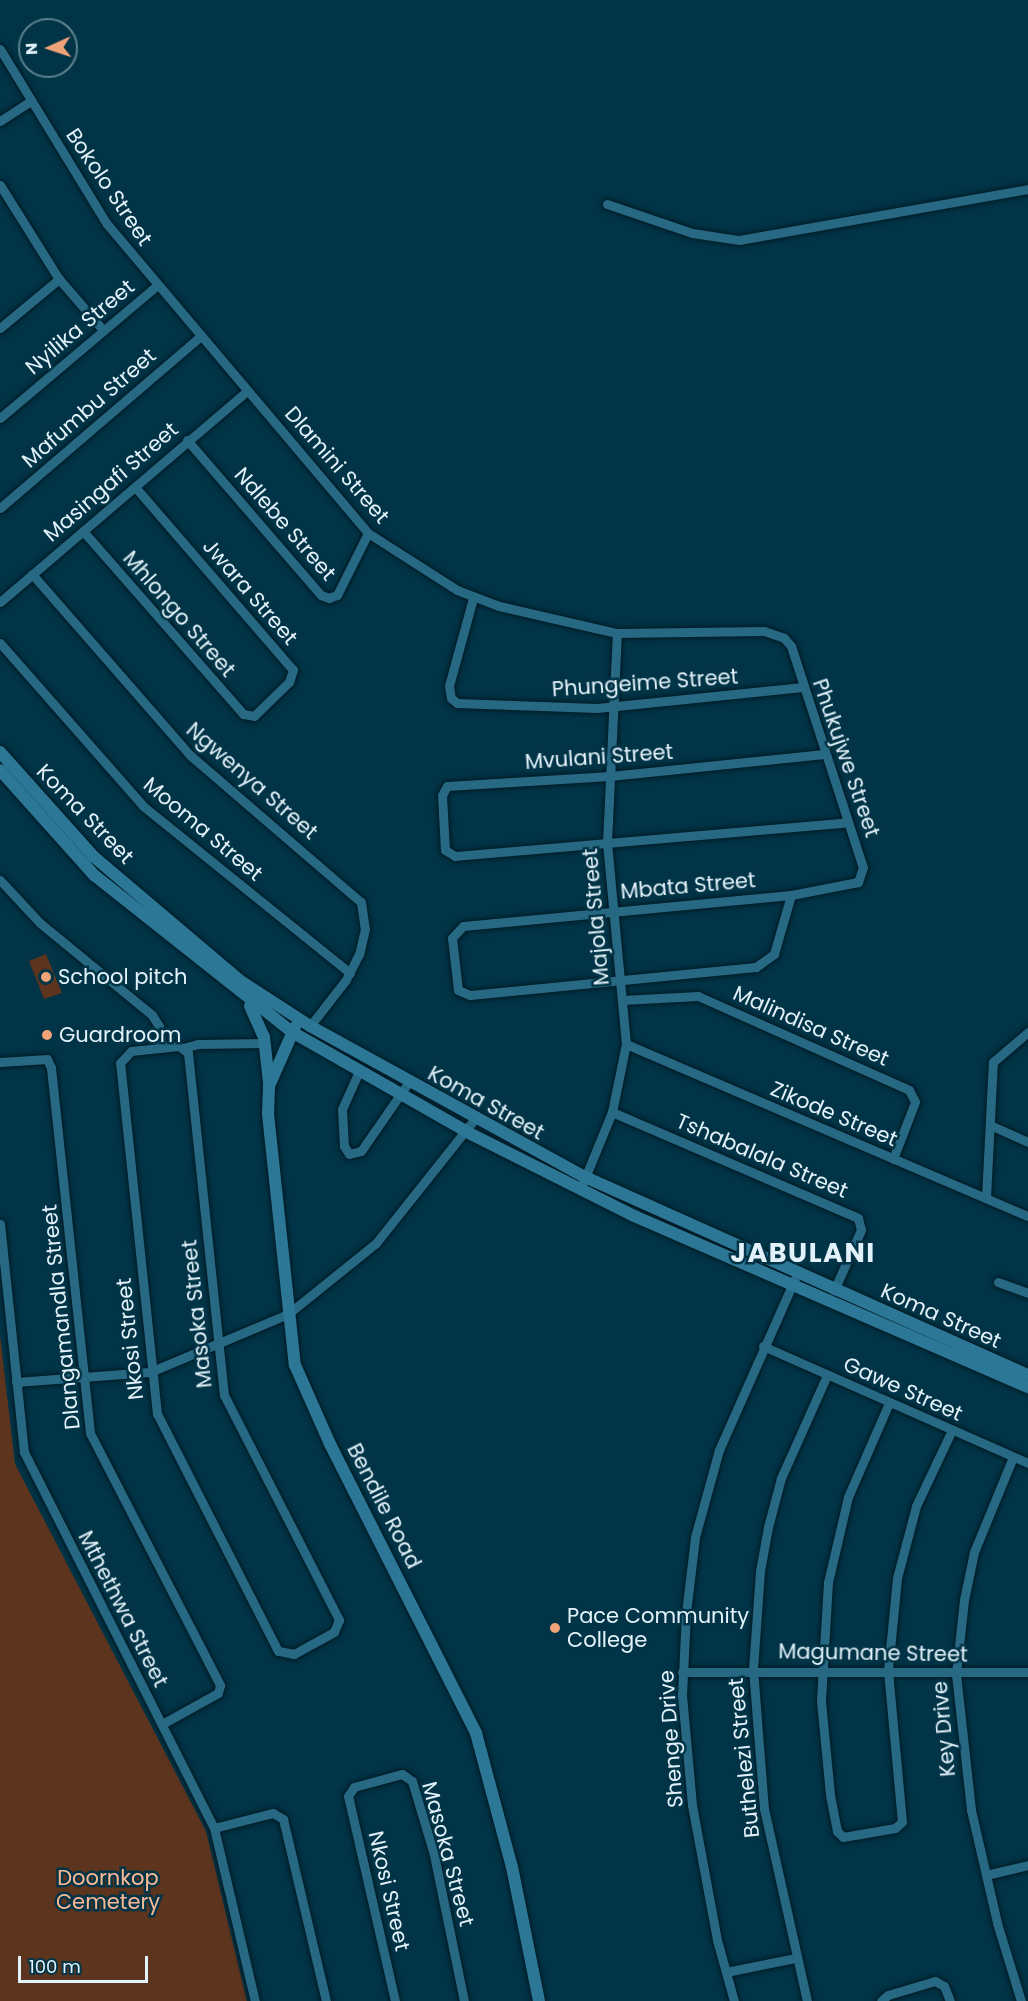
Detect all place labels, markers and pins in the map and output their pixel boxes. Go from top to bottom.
place label: School pitch [58,964,187,990]
marker: School pitch [39,970,53,984]
place label: Guardroom [59,1022,181,1048]
marker: Guardroom [40,1028,54,1042]
place label: Pace Community College [567,1603,749,1653]
marker: Pace Community College [548,1621,562,1635]

